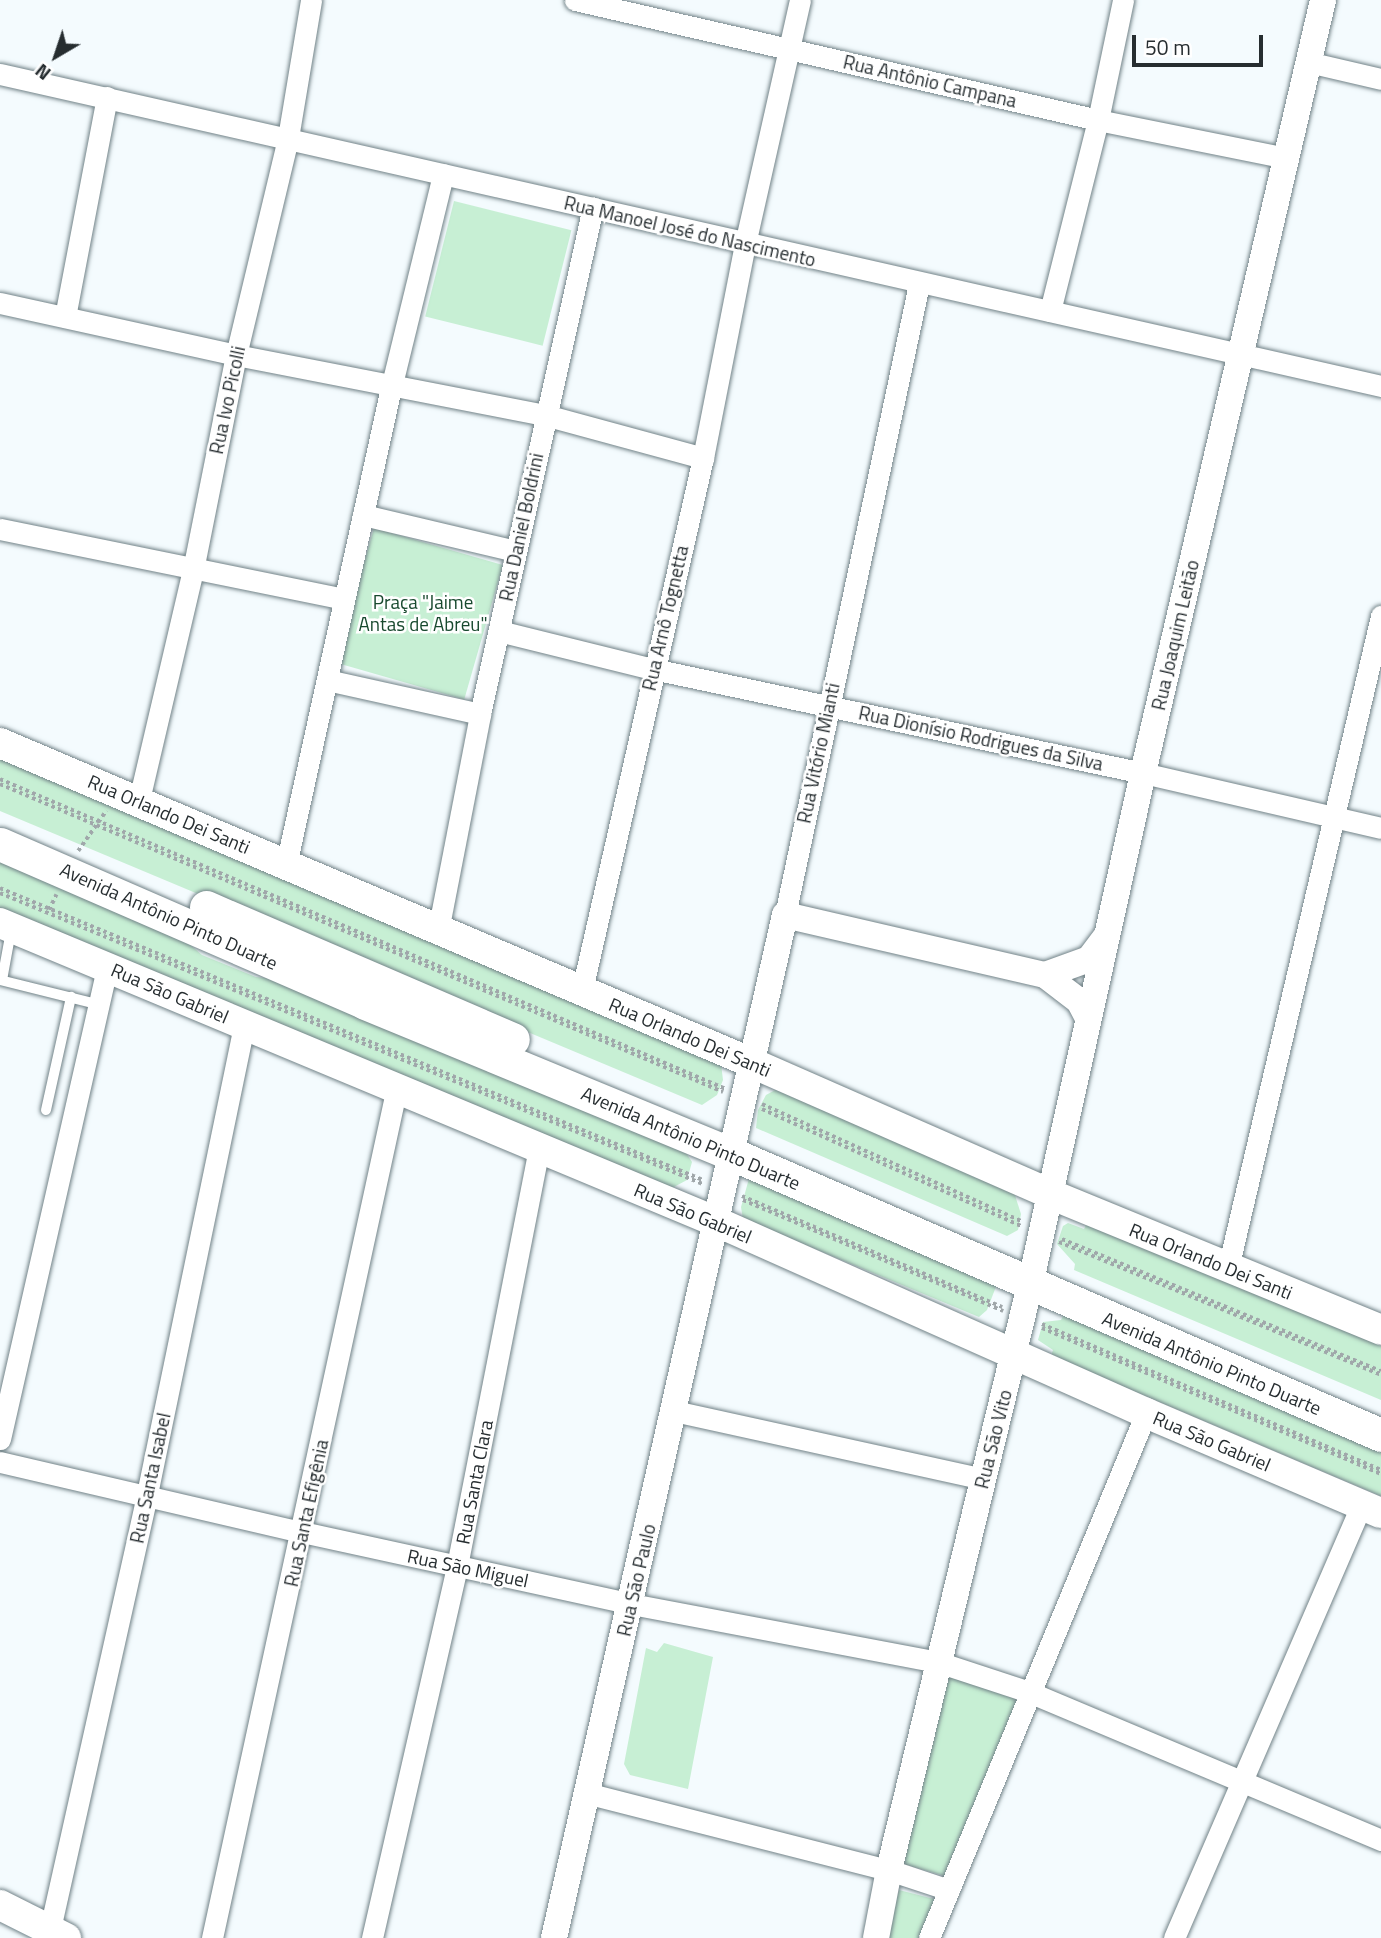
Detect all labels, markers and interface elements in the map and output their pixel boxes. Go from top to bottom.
north arrow [21,21,91,91]
scale bar [1136,21,1267,65]
text: 50 m [1145,31,1191,63]
street label: Rua Antônio Campana [841,50,1019,112]
text: N [28,57,57,88]
street label: Rua Manoel José do Nascimento [562,191,818,271]
street label: Rua Ivo Picolli [204,344,250,456]
street label: Rua Daniel Boldrini [494,451,548,603]
street label: Rua Arnô Tognetta [637,543,693,693]
street label: Rua Joaquim Leitão [1147,558,1203,712]
park label: Praça "Jaime Antas de Abreu" [359,591,487,635]
street label: Rua Vitório Mianti [792,681,844,825]
street label: Rua Dionísio Rodrigues da Silva [857,701,1105,775]
street label: Rua Orlando Dei Santi [85,770,253,858]
street label: Avenida Antônio Pinto Duarte [57,858,281,974]
street label: Rua São Gabriel [108,958,232,1028]
street label: Rua Orlando Dei Santi [606,993,774,1081]
street label: Avenida Antônio Pinto Duarte [578,1081,804,1195]
street label: Rua São Gabriel [631,1178,755,1248]
street label: Rua Orlando Dei Santi [1126,1218,1296,1304]
street label: Avenida Antônio Pinto Duarte [1099,1306,1325,1420]
street label: Rua São Vito [970,1387,1016,1491]
street label: Rua São Gabriel [1150,1406,1274,1476]
street label: Rua Santa Isabel [125,1411,175,1545]
street label: Rua Santa Clara [451,1418,497,1546]
street label: Rua Santa Efigênia [279,1437,333,1589]
street label: Rua São Paulo [612,1522,660,1638]
street label: Rua São Miguel [405,1544,531,1592]

